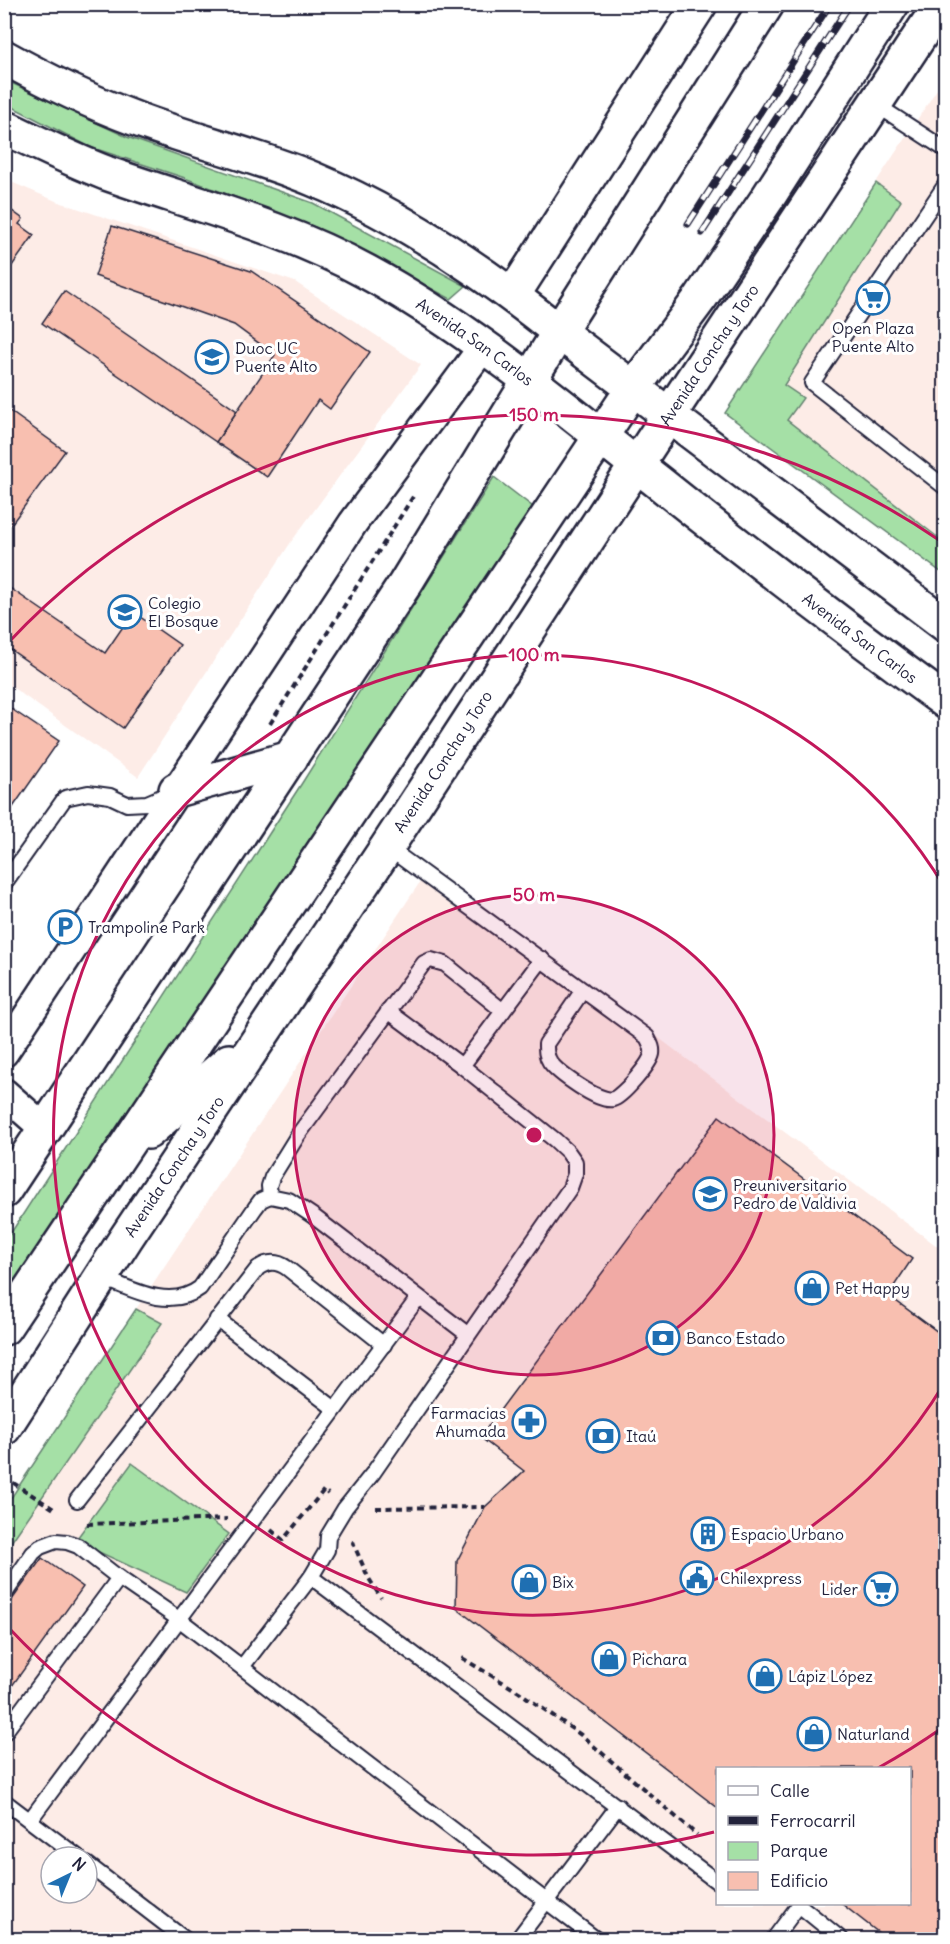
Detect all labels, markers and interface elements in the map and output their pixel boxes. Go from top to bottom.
street label: Avenida Concha y Toro [655,280,763,429]
supermarket icon: Open Plaza Puente Alto [855,280,891,316]
street label: Avenida San Carlos [413,293,538,390]
place label: Open Plaza Puente Alto [832,318,914,356]
place label: Duoc UC Puente Alto [235,338,318,376]
school or university icon: Duoc UC Puente Alto [194,339,230,375]
text: 150 m [509,403,559,426]
street label: Avenida San Carlos [798,588,921,688]
place label: Colegio El Bosque [148,593,218,631]
school or university icon: Colegio El Bosque [107,594,143,630]
text: 100 m [509,643,560,666]
street label: Avenida Concha y Toro [389,687,496,836]
text: 50 m [513,883,555,906]
parking icon: Trampoline Park [47,909,83,945]
place label: Trampoline Park [88,917,205,937]
street label: Avenida Concha y Toro [120,1092,228,1241]
centre of rings [524,1125,544,1145]
place label: Preuniversitario Pedro de Valdivia [733,1175,857,1213]
school or university icon: Preuniversitario Pedro de Valdivia [692,1176,728,1212]
shop icon: Pet Happy [794,1270,830,1306]
place label: Pet Happy [835,1278,910,1298]
bank icon: Banco Estado [645,1320,681,1356]
place label: Banco Estado [686,1328,785,1348]
place label: Farmacias Ahumada [431,1403,506,1441]
pharmacy icon: Farmacias Ahumada [511,1404,547,1440]
bank icon: Itaú [585,1418,621,1454]
place label: Itaú [626,1426,656,1446]
building icon: Espacio Urbano [690,1516,726,1552]
place label: Espacio Urbano [731,1524,844,1544]
public building icon: Chilexpress [679,1560,715,1596]
shop icon: Bix [511,1564,547,1600]
place label: Chilexpress [720,1568,802,1588]
supermarket icon: Lider [863,1571,899,1607]
place label: Bix [552,1572,574,1592]
place label: Lider [821,1579,858,1599]
shop icon: Pichara [591,1641,627,1677]
place label: Pichara [632,1649,687,1669]
shop icon: Lápiz López [747,1658,783,1694]
place label: Lápiz López [788,1666,873,1686]
shop icon: Naturland [796,1716,832,1752]
place label: Naturland [837,1724,910,1744]
legend [716,1767,911,1905]
text: Calle [770,1779,810,1802]
text: Ferrocarril [770,1809,856,1832]
text: Parque [770,1839,828,1862]
north arrow [39,1845,99,1905]
text: N [68,1853,90,1875]
text: Edificio [770,1869,828,1892]

